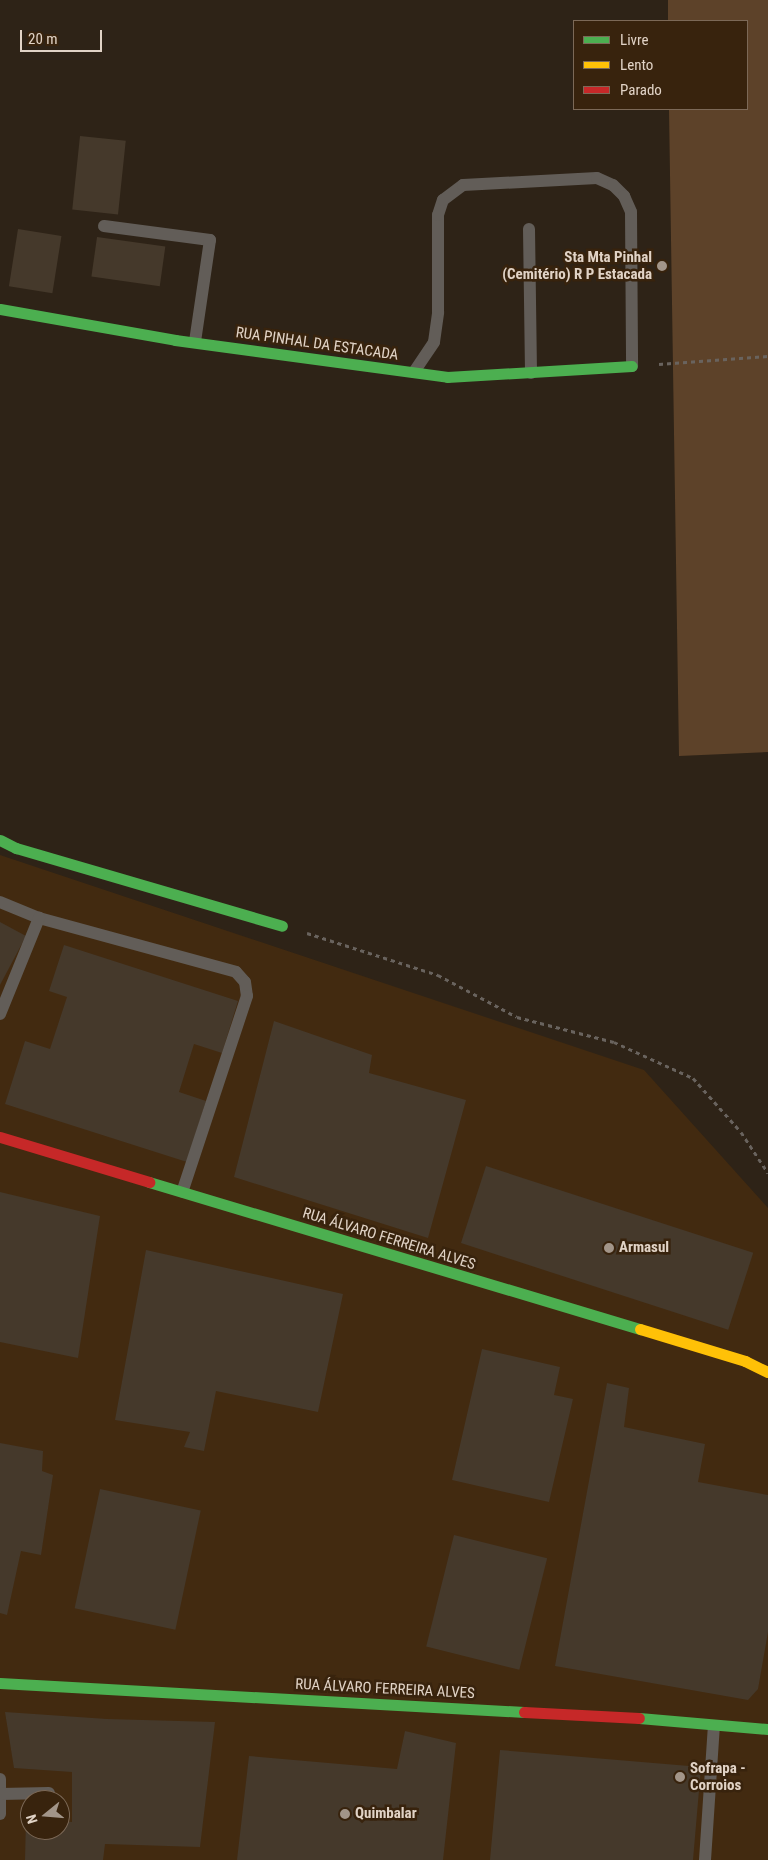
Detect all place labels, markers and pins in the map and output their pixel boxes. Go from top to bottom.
place label: Sta Mta Pinhal (Cemitério) R P Estacada [502,248,652,283]
marker: Sta Mta Pinhal (Cemitério) R P Estacada [656,260,668,272]
place label: Armasul [619,1239,669,1257]
marker: Armasul [603,1242,615,1254]
place label: Sofrapa - Corroios [690,1759,746,1794]
marker: Sofrapa - Corroios [674,1771,686,1783]
place label: Quimbalar [355,1805,417,1823]
marker: Quimbalar [339,1808,351,1820]

